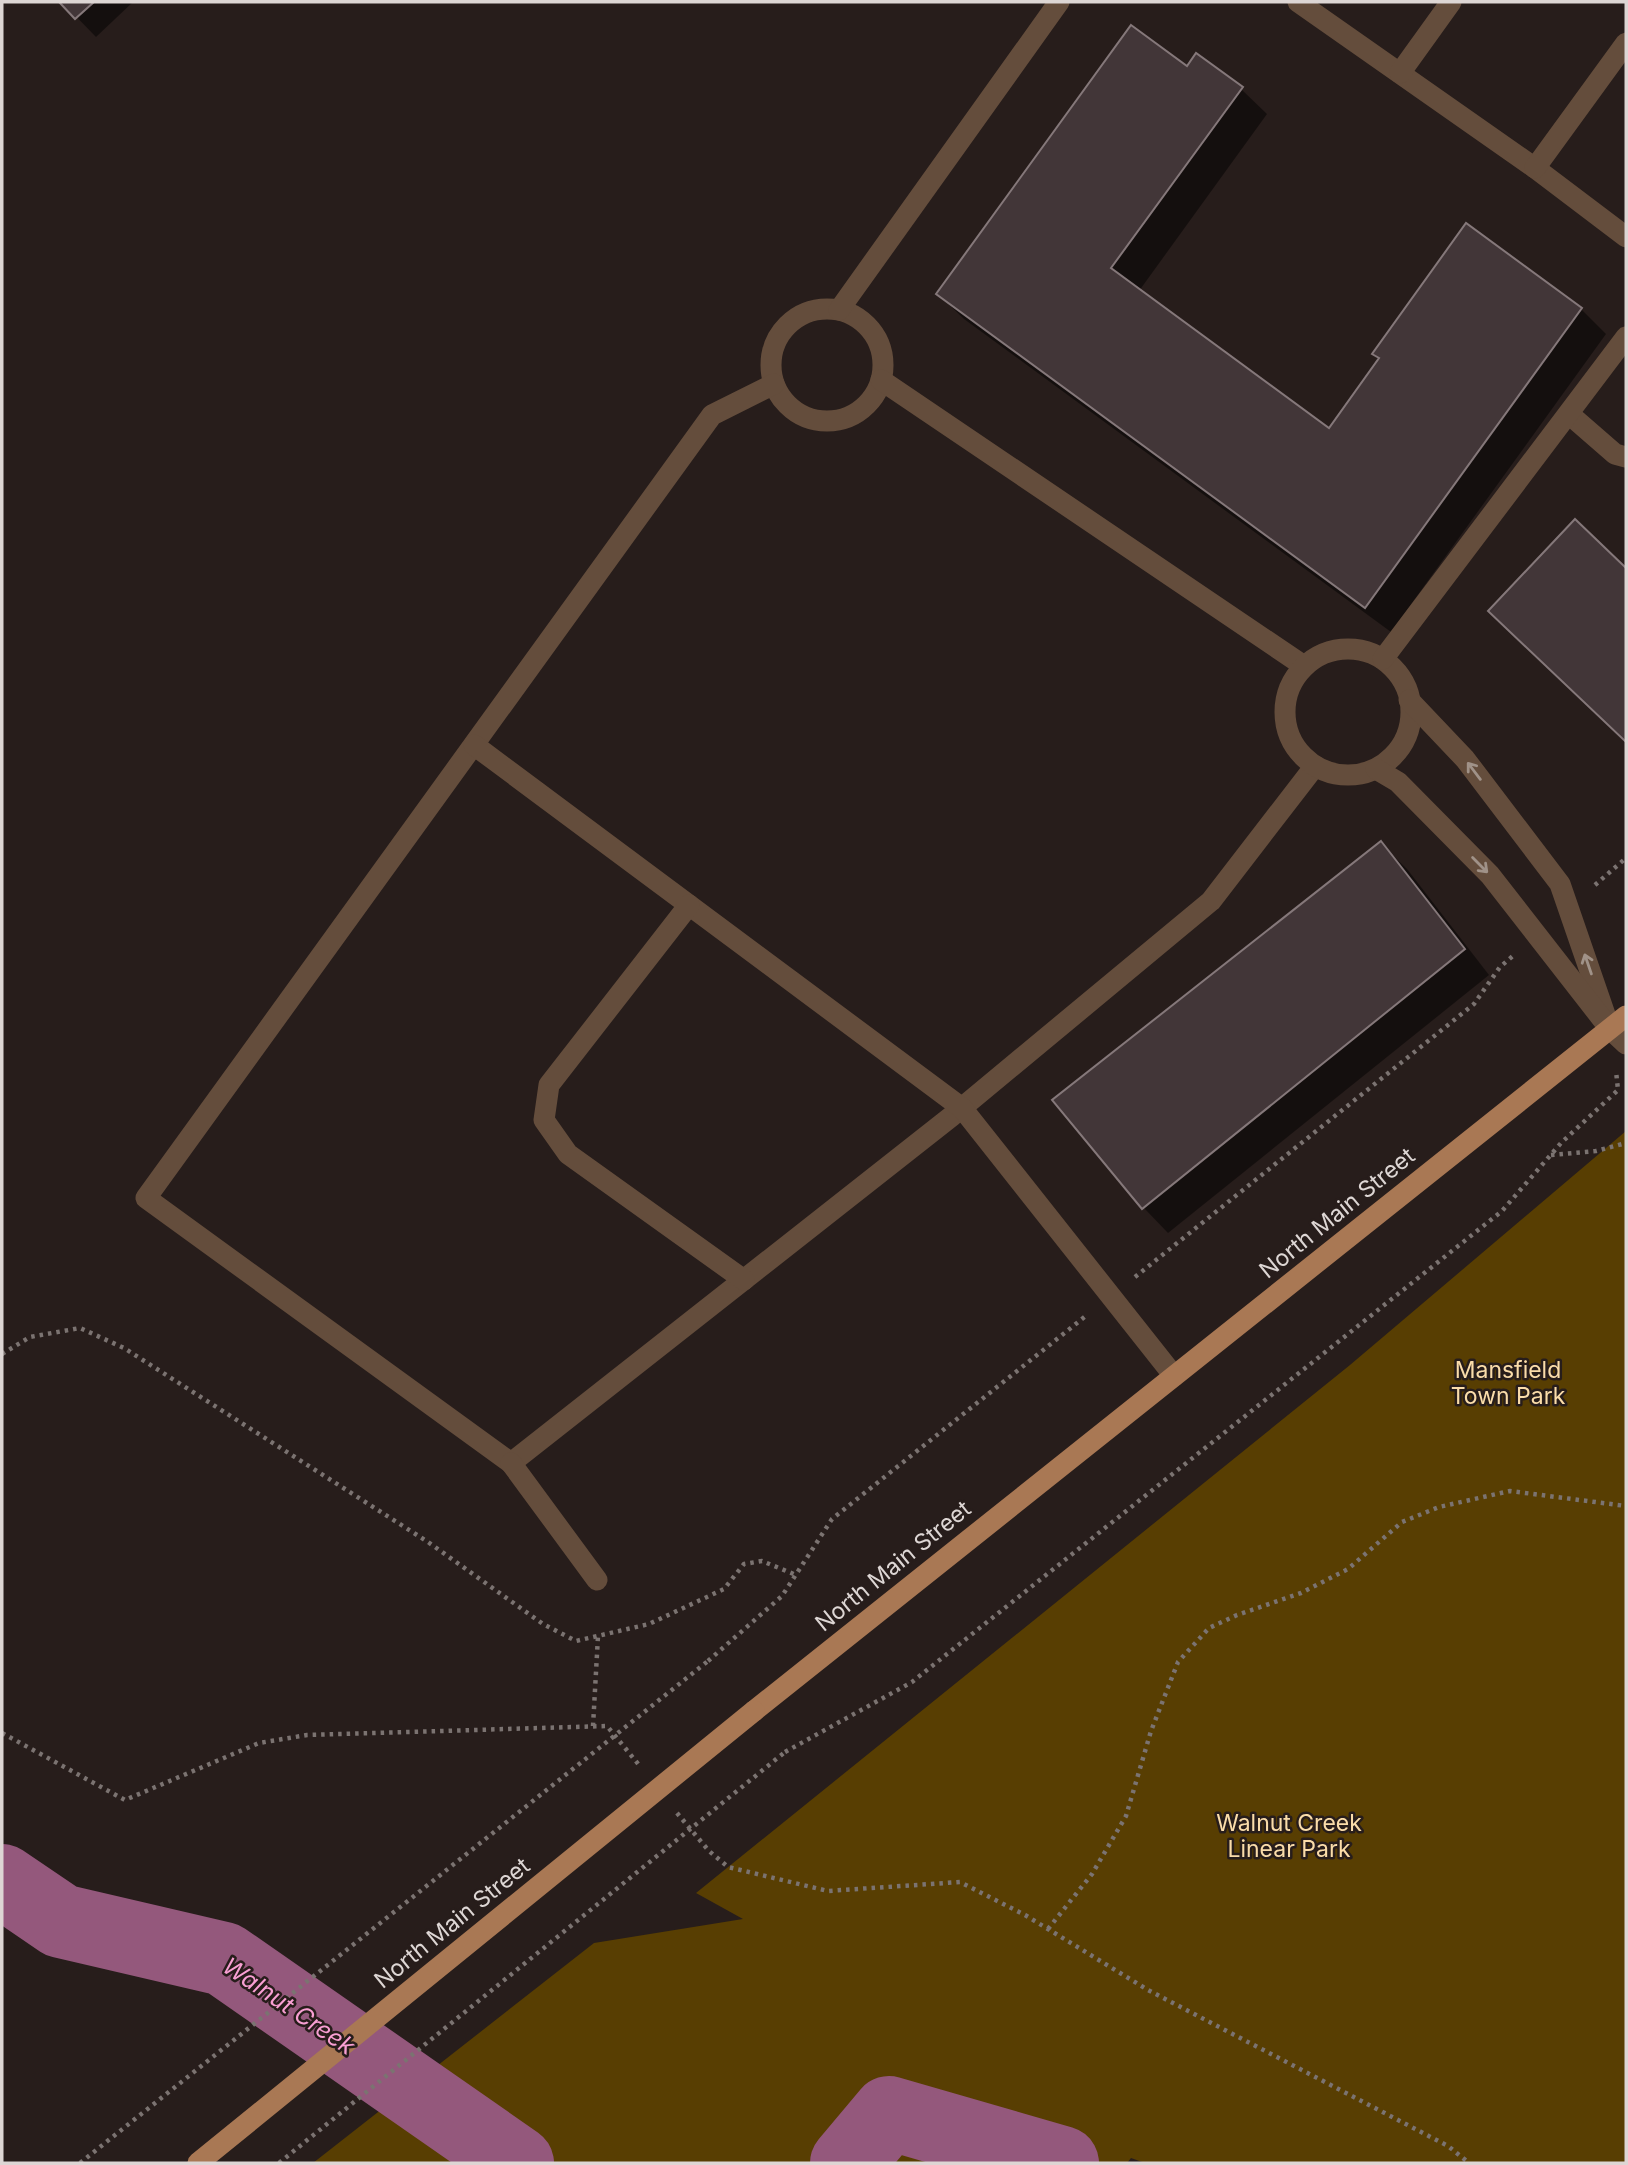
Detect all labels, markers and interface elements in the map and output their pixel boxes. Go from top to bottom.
one-way arrow [1466,762,1481,780]
one-way arrow [1471,856,1488,873]
one-way arrow [1581,954,1593,976]
street label: North Main Street [1254,1141,1421,1284]
park label: Mansfield Town Park [1451,1356,1566,1410]
street label: North Main Street [810,1494,977,1637]
park label: Walnut Creek Linear Park [1216,1809,1362,1863]
street label: North Main Street [369,1851,536,1994]
water label: Walnut Creek [217,1951,361,2061]

